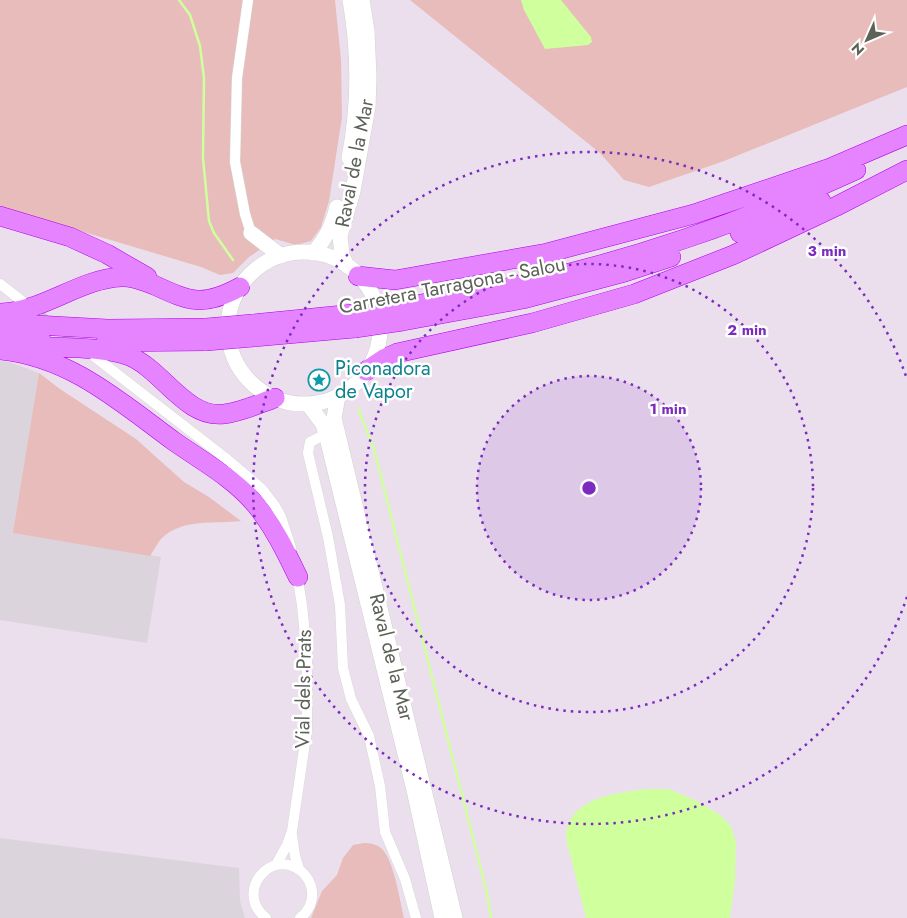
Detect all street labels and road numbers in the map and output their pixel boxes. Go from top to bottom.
street label: Raval de la Mar [328,96,381,230]
street label: Carretera Tarragona - Salou [336,249,568,322]
street label: Raval de la Mar [362,590,421,724]
street label: Vial dels Prats [288,629,319,749]

